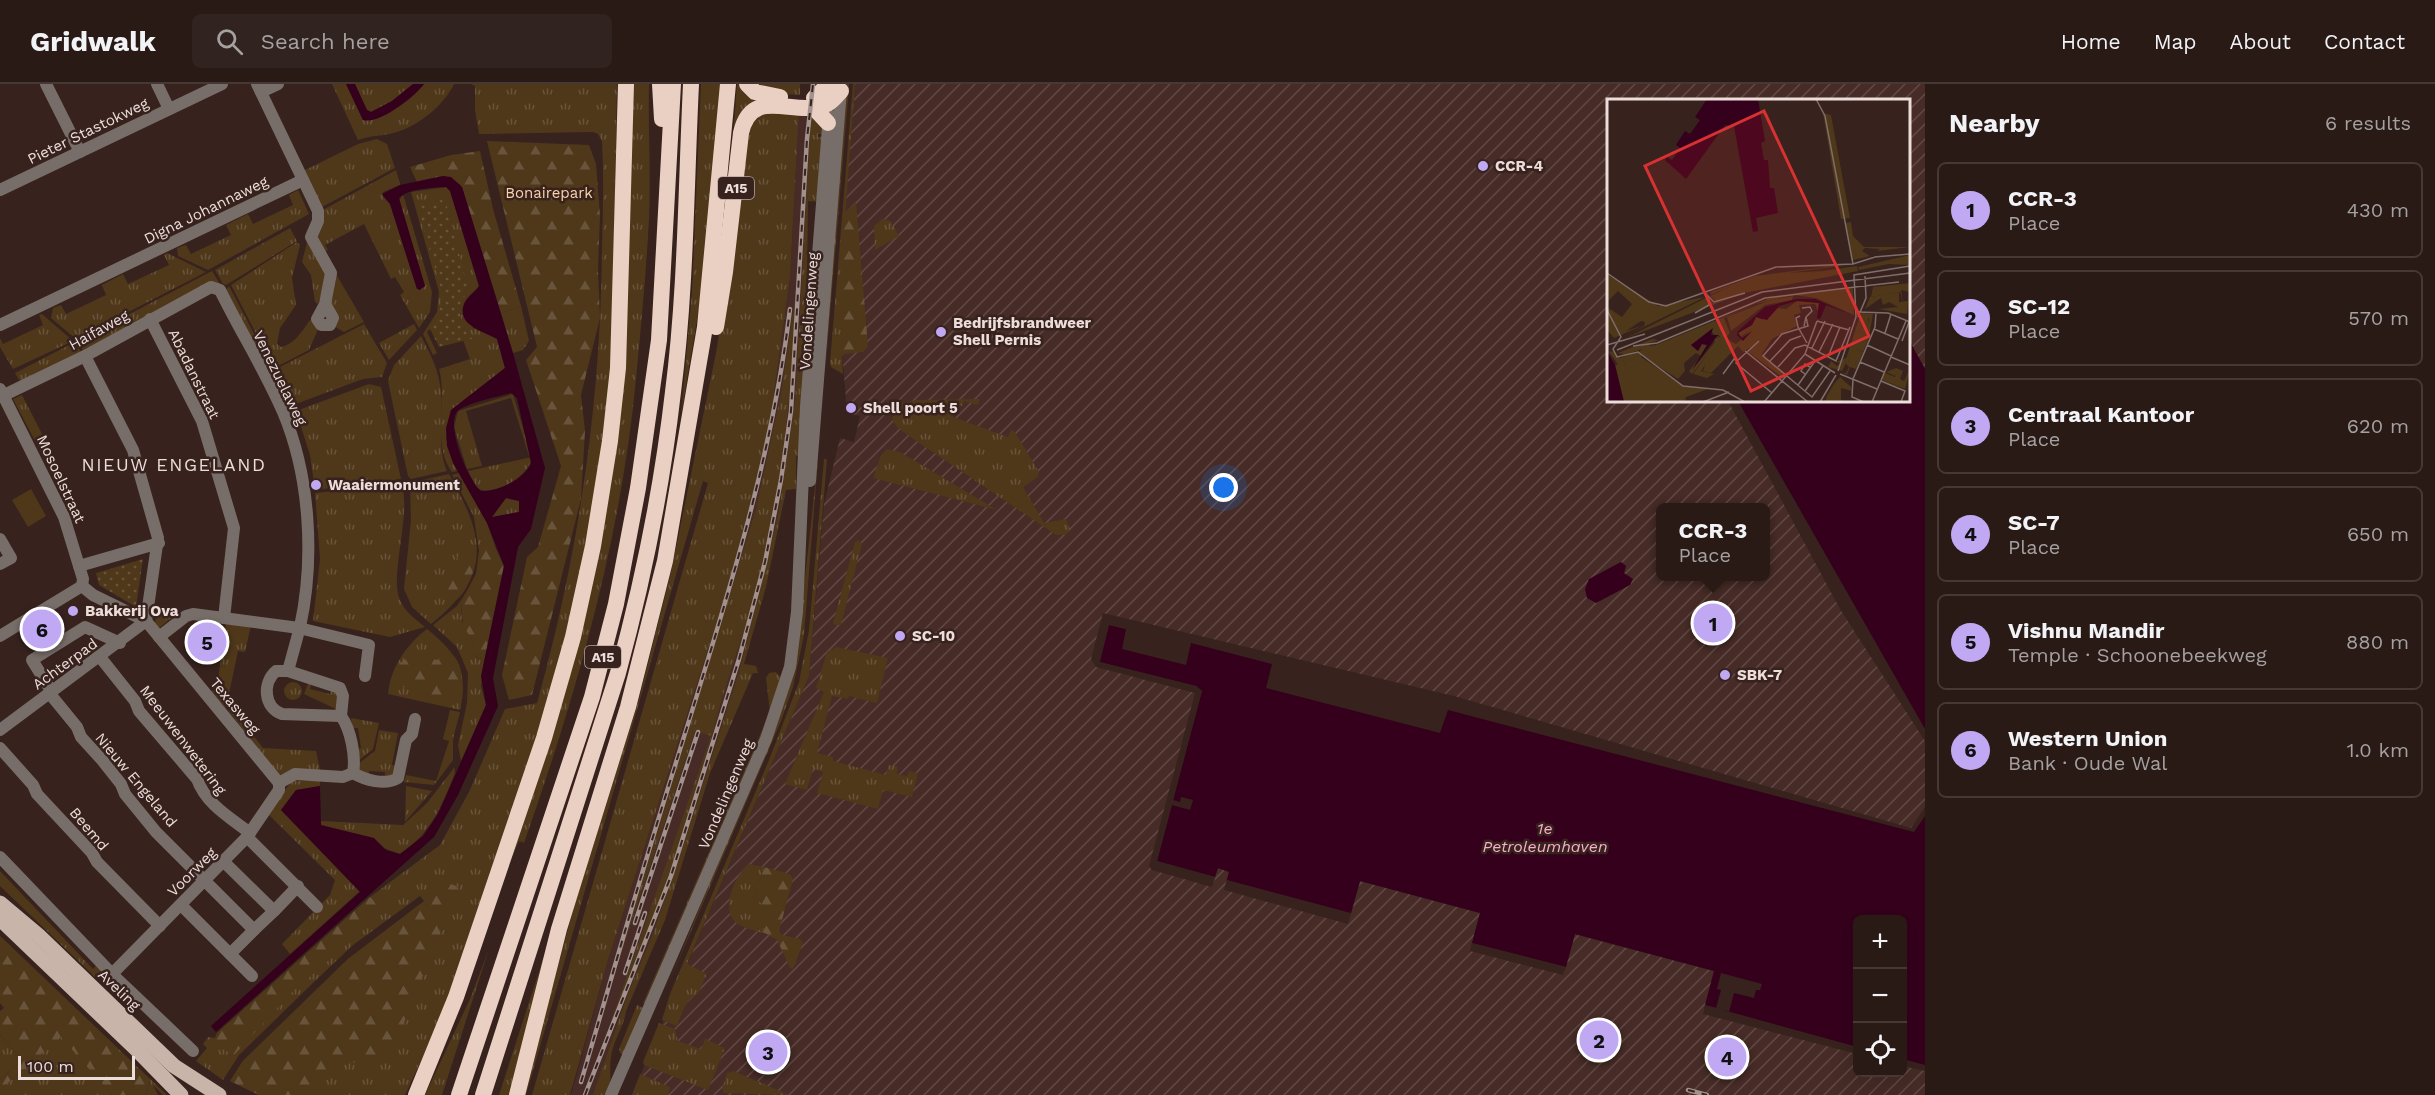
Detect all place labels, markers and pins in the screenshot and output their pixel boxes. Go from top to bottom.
place label: CCR-4 [1495,157,1543,175]
marker: CCR-4 [1476,159,1490,173]
place label: Bedrijfsbrandweer Shell Pernis [953,314,1092,349]
marker: Bedrijfsbrandweer Shell Pernis [934,325,948,339]
place label: Shell poort 5 [863,399,958,417]
marker: Shell poort 5 [844,401,858,415]
place label: Waaiermonument [328,476,460,494]
marker: Waaiermonument [309,478,323,492]
pin: 1 [1694,600,1732,646]
place label: Bakkerij Ova [85,602,179,620]
marker: Bakkerij Ova [66,604,80,618]
pin: 6 [22,606,62,652]
pin: 5 [188,620,226,664]
place label: SC-10 [912,627,955,645]
marker: SC-10 [893,629,907,643]
place label: SBK-7 [1737,666,1782,684]
marker: SBK-7 [1718,668,1732,682]
pin: 2 [1580,1018,1618,1062]
pin: 3 [748,1030,788,1074]
pin: 4 [1708,1034,1746,1080]

